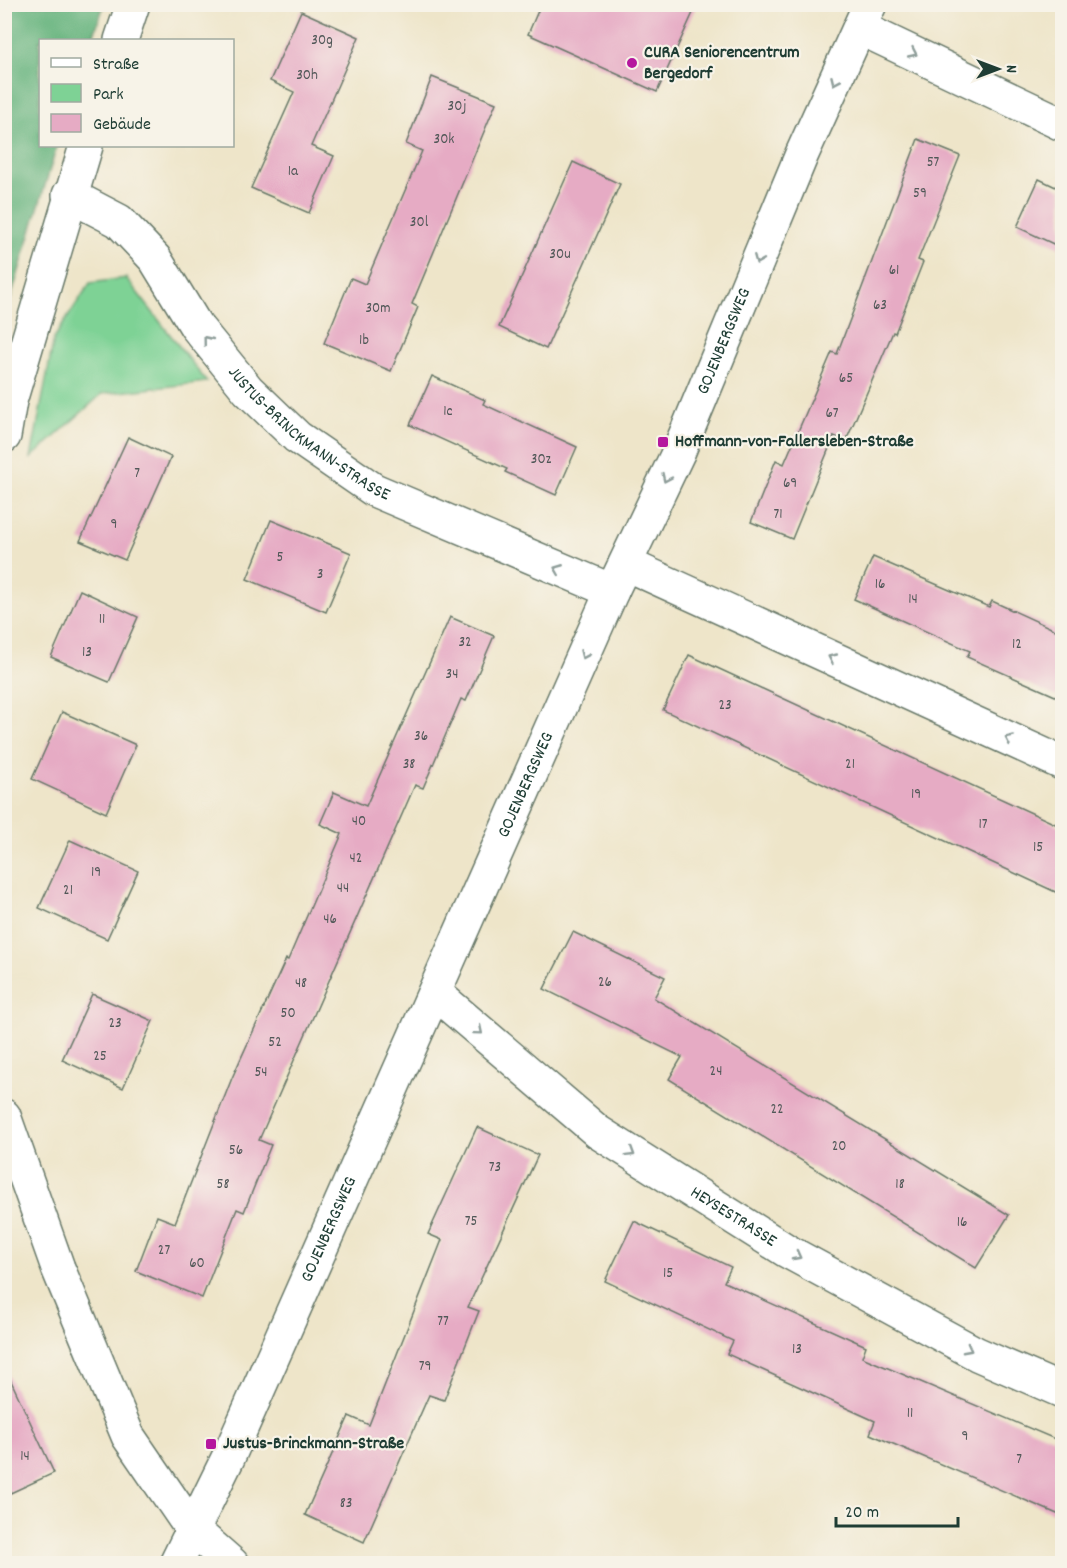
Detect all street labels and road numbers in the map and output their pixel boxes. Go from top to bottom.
street label: GOJENBERGSWEG [691,284,757,399]
street label: JUSTUS-BRINCKMANN-STRASSE [221,361,394,508]
street label: GOJENBERGSWEG [492,728,560,842]
street label: GOJENBERGSWEG [295,1173,364,1286]
street label: HEYSESTRASSE [685,1180,781,1254]

